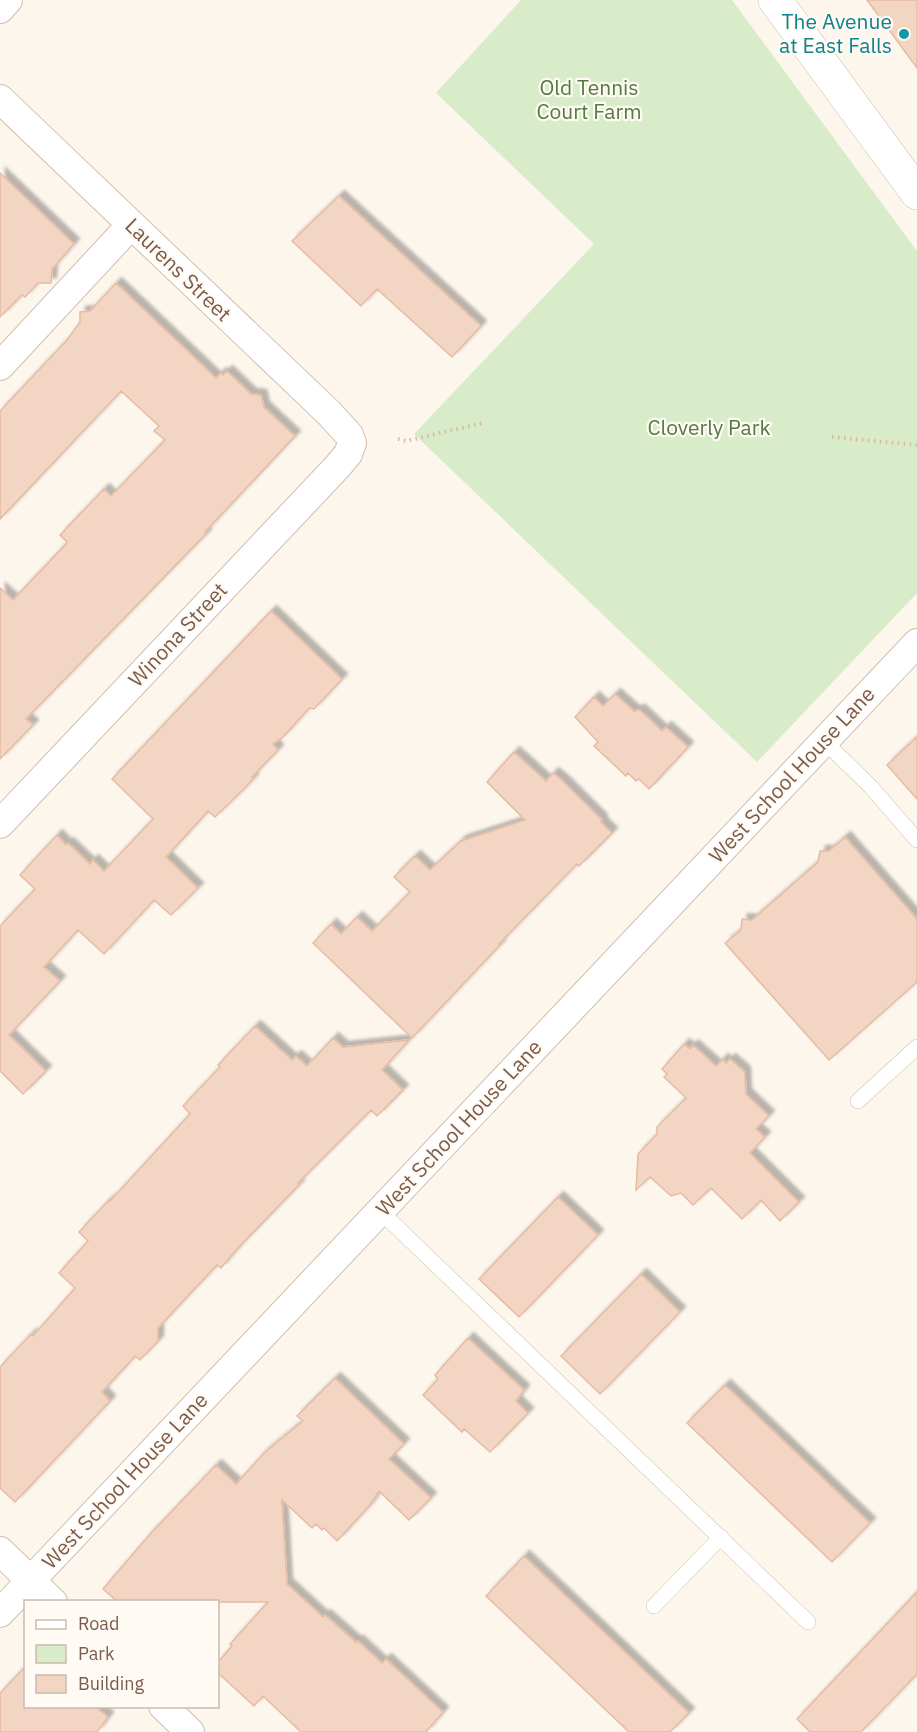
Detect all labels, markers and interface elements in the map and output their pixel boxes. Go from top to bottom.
place label: The Avenue at East Falls [779,7,892,59]
marker: The Avenue at East Falls [897,27,911,41]
park label: Old Tennis Court Farm [537,73,642,125]
street label: Laurens Street [120,211,238,327]
park label: Cloverly Park [647,413,771,441]
street label: Winona Street [122,576,233,693]
street label: West School House Lane [702,680,880,869]
street label: West School House Lane [369,1033,547,1222]
street label: West School House Lane [35,1386,213,1575]
legend [24,1600,219,1708]
text: Road [78,1612,119,1635]
text: Park [78,1642,115,1665]
text: Building [78,1672,145,1695]

